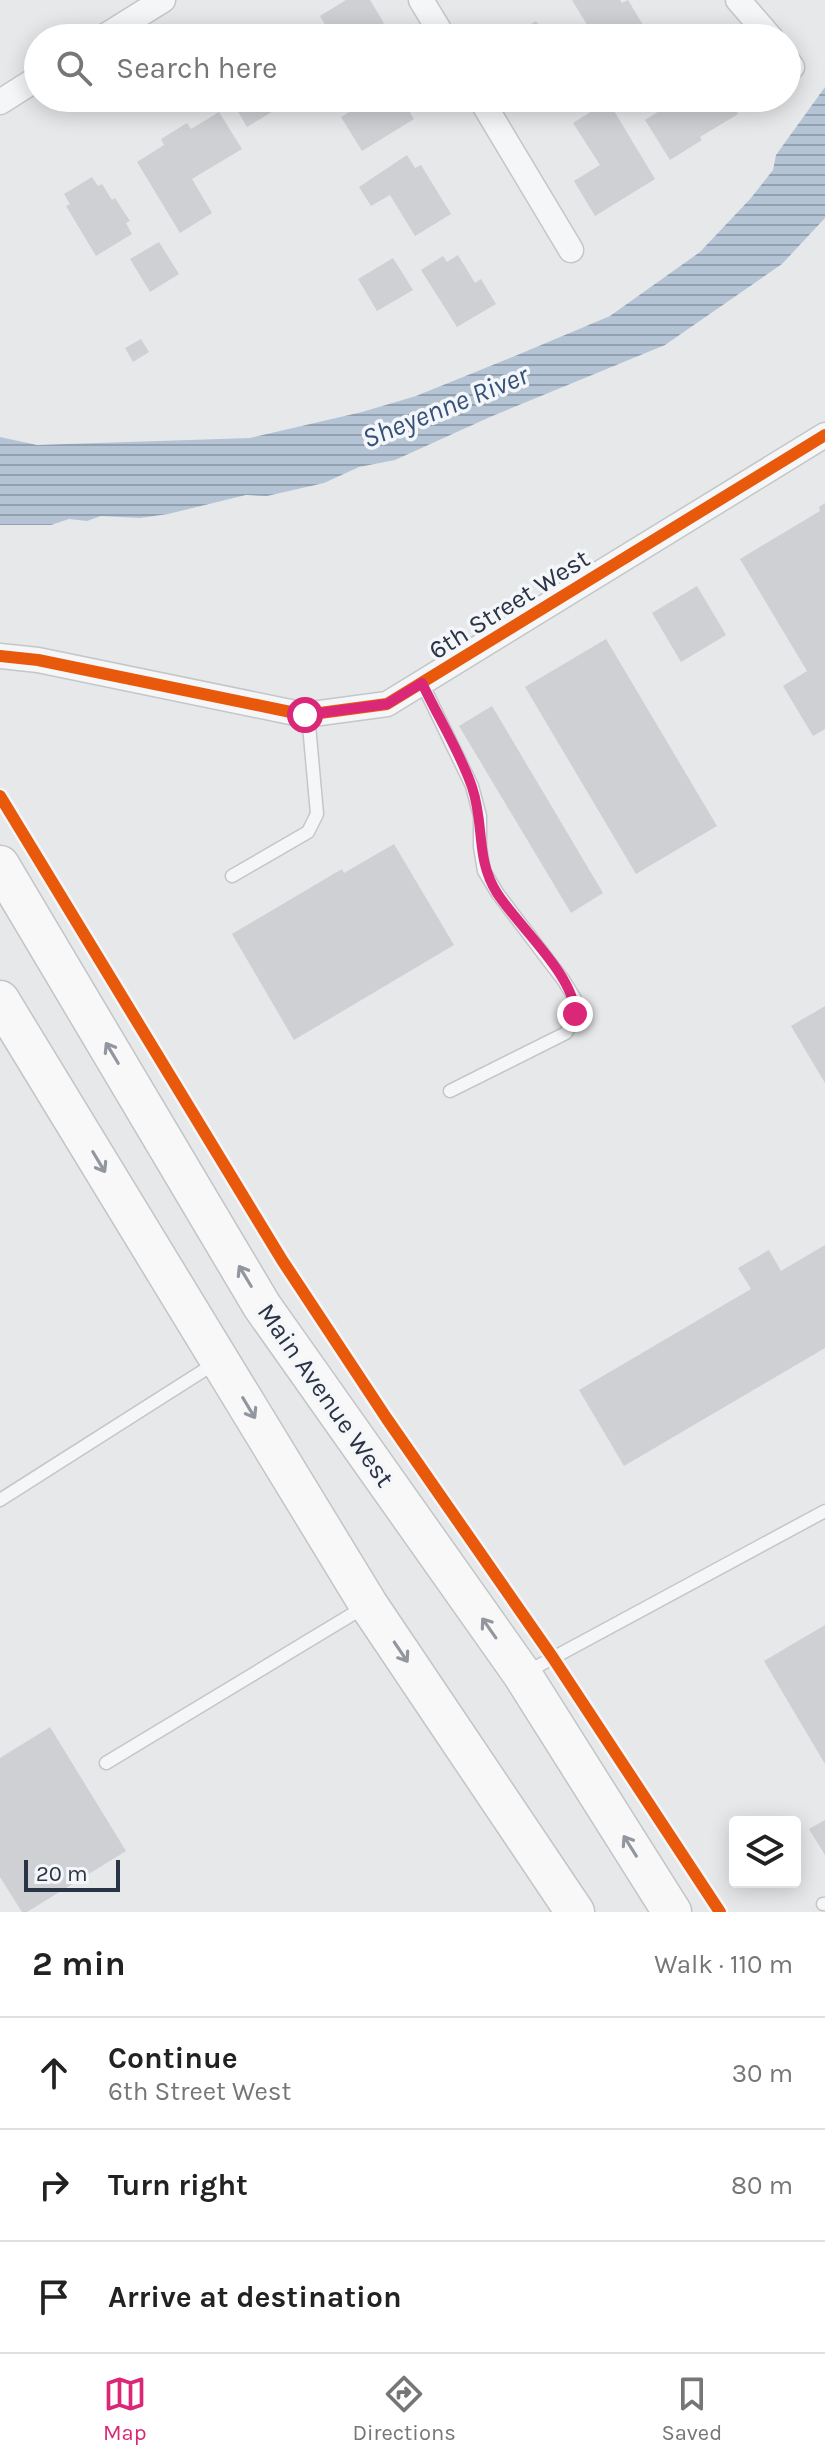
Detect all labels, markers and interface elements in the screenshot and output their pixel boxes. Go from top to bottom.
search box [24,24,801,112]
icon: search [52,46,96,90]
text: Search here [116,50,277,86]
water label: Sheyenne River [357,358,534,455]
street label: 6th Street West [423,543,595,666]
route start [287,697,323,733]
route end [557,996,593,1032]
one-way arrow [104,1042,120,1065]
one-way arrow [91,1150,107,1173]
one-way arrow [236,1265,252,1288]
street label: Main Avenue West [251,1298,401,1493]
one-way arrow [241,1396,257,1419]
one-way arrow [481,1617,497,1639]
one-way arrow [392,1641,409,1663]
map controls [729,1816,801,1888]
button: layers [729,1816,801,1888]
one-way arrow [622,1835,638,1858]
scale bar [24,1856,120,1892]
text: 20 m [36,1861,88,1887]
text: 2 min [32,1944,126,1984]
text: Walk · 110 m [654,1949,793,1980]
text: Continue [108,2040,238,2076]
icon: ahead [32,2051,76,2095]
text: 30 m [732,2058,793,2089]
text: 6th Street West [108,2076,291,2107]
icon: right [32,2163,76,2207]
text: Turn right [108,2167,248,2203]
text: 80 m [731,2170,793,2201]
icon: arrive [32,2275,76,2319]
text: Arrive at destination [108,2279,402,2315]
tab: Map [103,2372,147,2446]
tab: Directions [352,2372,456,2446]
tab: Saved [661,2372,722,2446]

